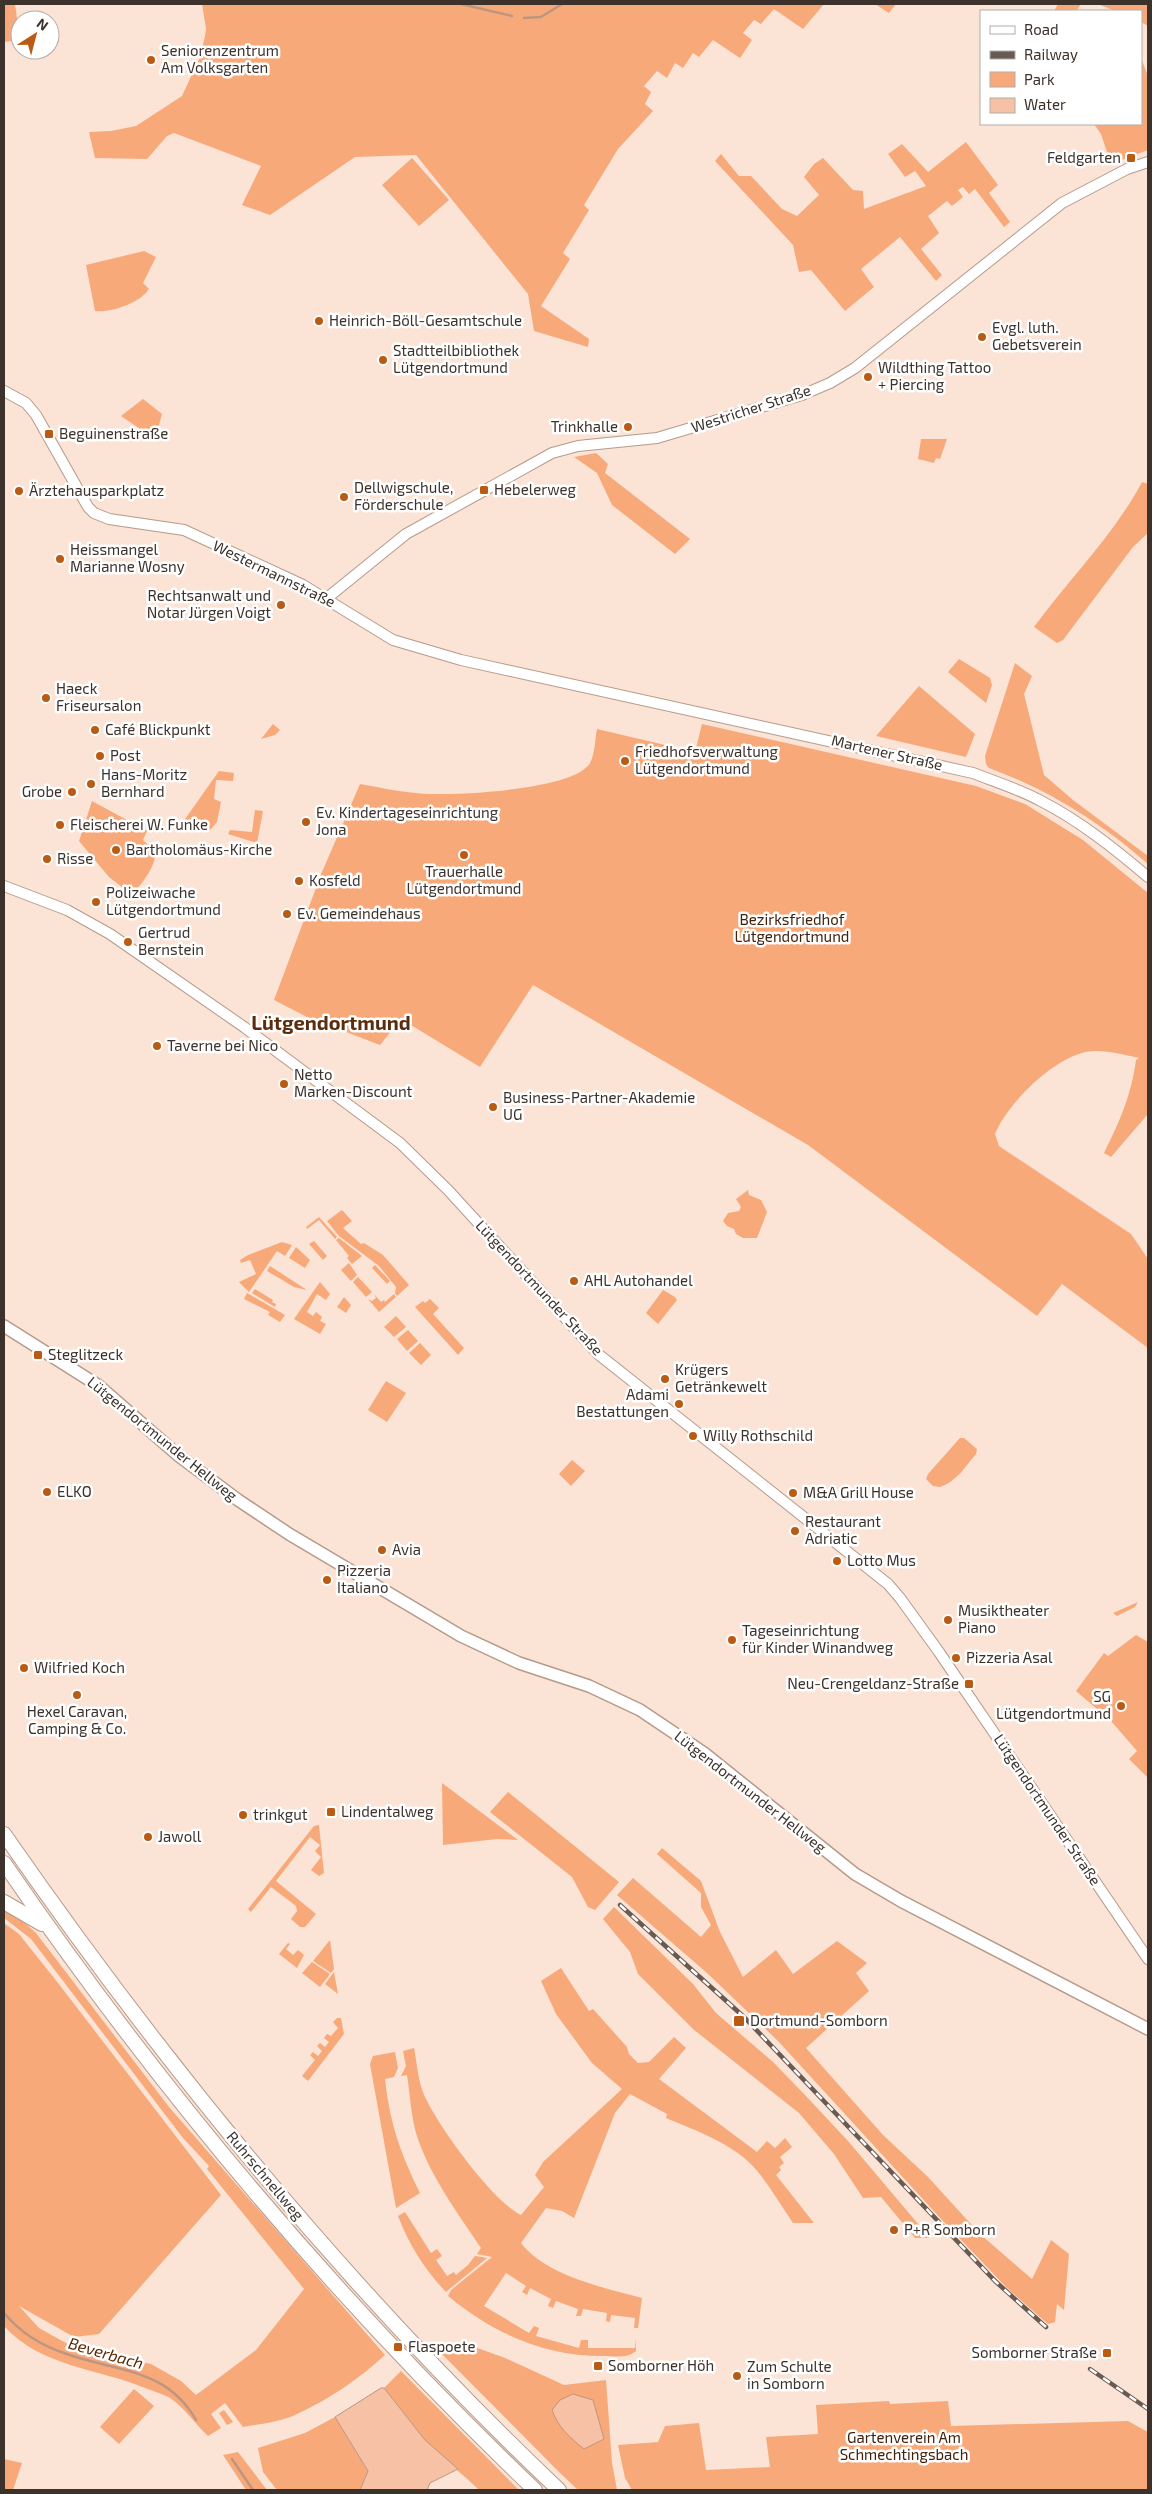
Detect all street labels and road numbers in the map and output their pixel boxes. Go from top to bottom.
street label: Westricher Straße [689,380,813,436]
street label: Westermannstraße [210,536,339,611]
street label: Martener Straße [830,730,945,774]
street label: Lütgendortmunder Straße [472,1216,607,1359]
street label: Lütgendortmunder Hellweg [84,1372,242,1505]
street label: Lütgendortmunder Hellweg [671,1726,831,1856]
street label: Lütgendortmunder Straße [990,1730,1105,1888]
street label: Ruhrschnellweg [223,2127,309,2224]

